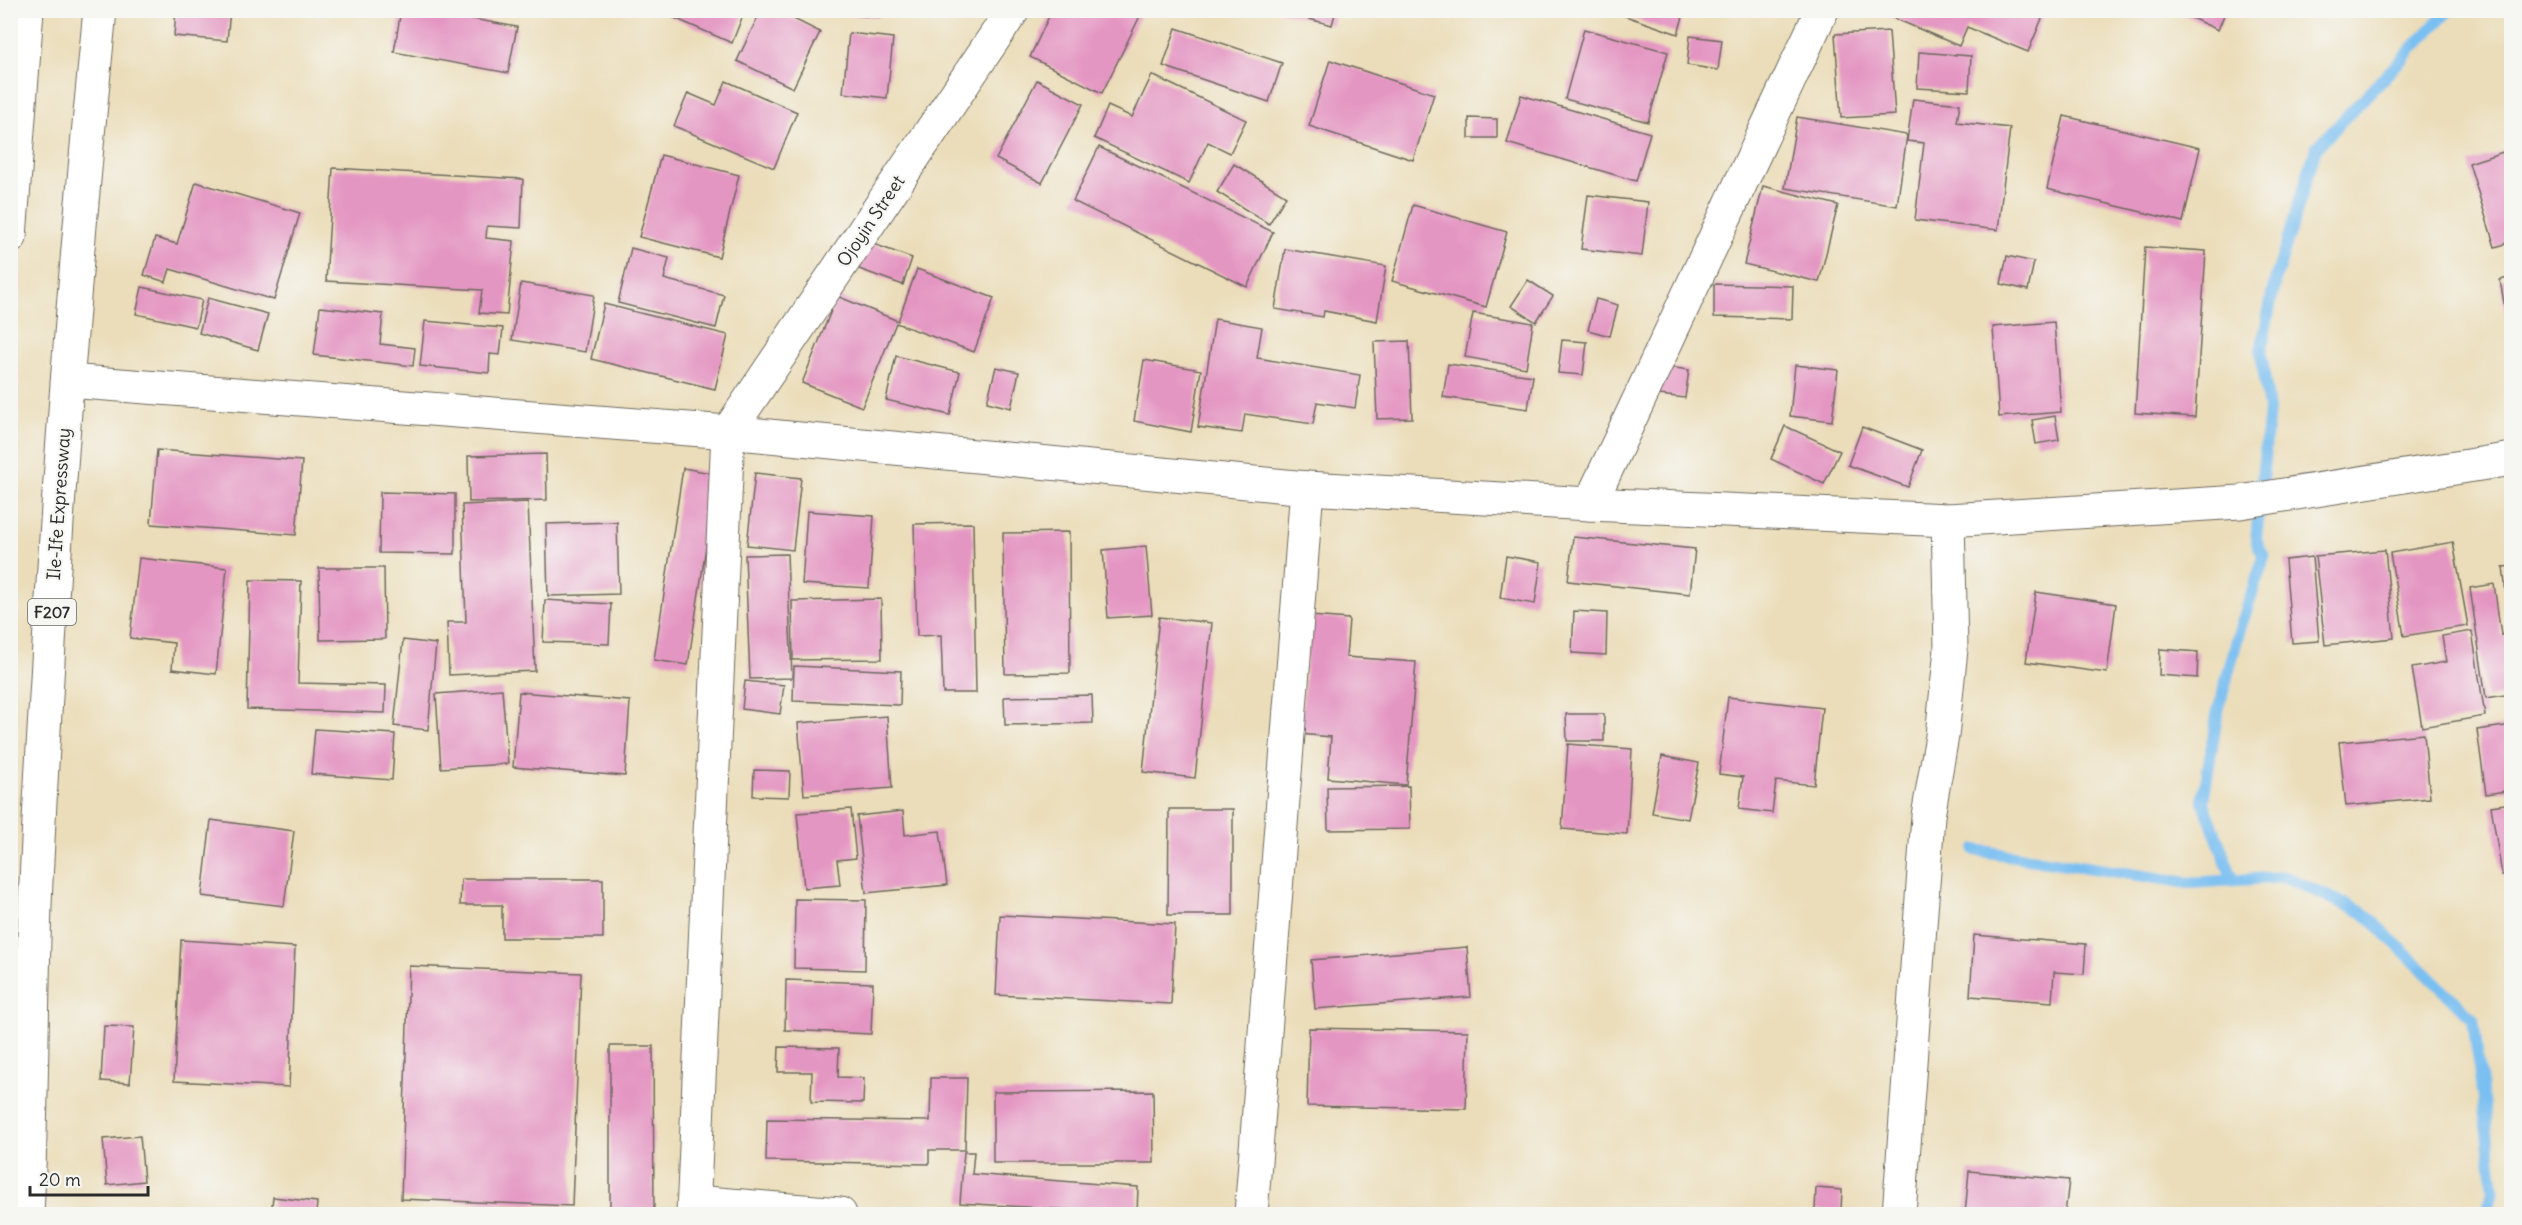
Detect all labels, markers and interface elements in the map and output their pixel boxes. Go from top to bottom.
street label: Ojoyin Street [832,171,909,271]
street label: Ile-Ife Expressway [42,427,75,581]
road number: F207 [28,599,76,625]
scale bar [30,1159,148,1197]
text: 20 m [39,1168,81,1191]

